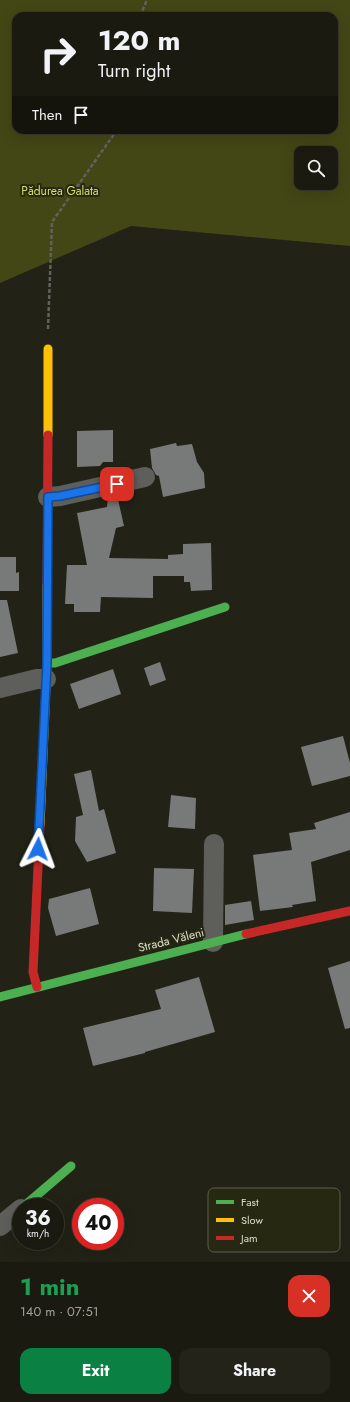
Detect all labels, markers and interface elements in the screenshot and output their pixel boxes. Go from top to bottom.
text: 120 m [98,20,181,61]
icon: right [32,28,84,80]
text: Turn right [98,58,170,84]
text: Then [32,104,62,126]
icon: arrive [70,104,92,126]
map controls [294,146,338,190]
button: search [294,146,338,190]
park label: Pădurea Galata [21,182,99,200]
pin [100,467,134,501]
icon: arrive [106,473,128,495]
position arrow [17,828,59,870]
street label: Strada Văleni [136,923,206,957]
legend [208,1188,340,1252]
text: Fast [241,1194,259,1210]
speed limit sign: 40 [72,1198,124,1250]
text: 36 [25,1204,51,1233]
text: Slow [241,1212,263,1228]
text: km/h [27,1226,49,1241]
text: Jam [239,1230,258,1246]
text: 1 min [20,1269,80,1304]
button: close [288,1275,330,1317]
text: 140 m · 07:51 [20,1302,99,1321]
button: Exit [20,1348,171,1394]
button: Share [179,1348,330,1394]

